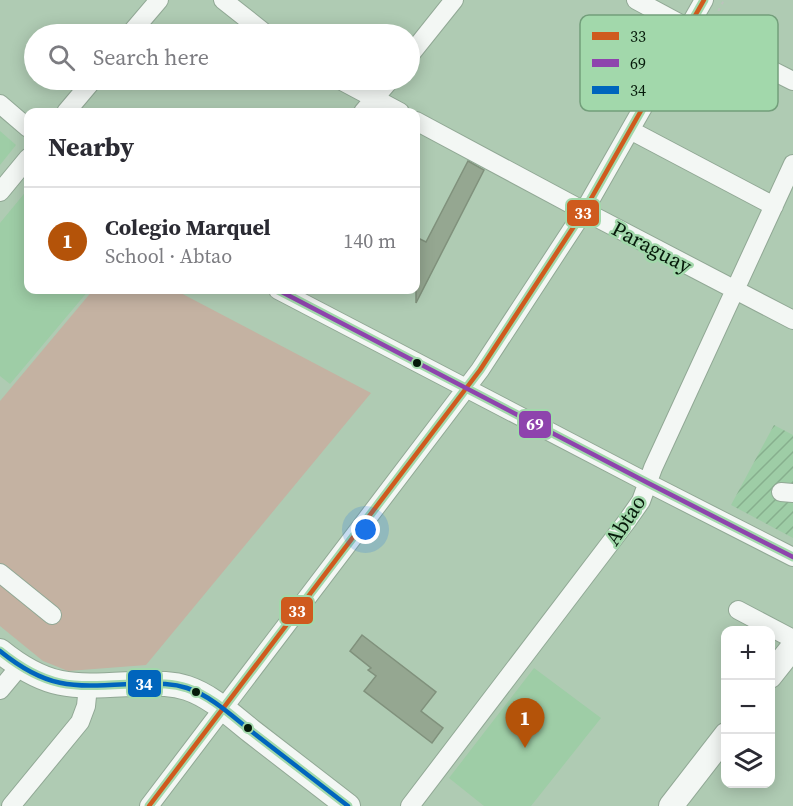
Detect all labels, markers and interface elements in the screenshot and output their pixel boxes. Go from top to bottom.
legend [580,15,778,111]
search box [24,24,420,90]
text: 33 [630,25,646,47]
icon: search [45,41,78,74]
text: Search here [93,42,209,72]
text: 69 [630,52,646,74]
text: 34 [630,79,646,101]
text: Nearby [48,129,134,165]
line badge: 33 [566,199,600,227]
text: 33 [574,202,592,224]
text: Colegio Marquel [105,212,271,242]
street label: Paraguay [607,214,697,280]
text: 1 [62,227,73,255]
text: 140 m [343,227,396,255]
text: School · Abtao [105,242,232,270]
unlabelled marker [411,357,423,369]
line badge: 69 [518,410,552,439]
text: 69 [526,413,544,435]
street label: Abtao [598,489,652,551]
your location [351,515,380,544]
line badge: 33 [280,596,314,625]
text: 33 [288,600,306,622]
map controls [721,626,775,788]
button: + [721,626,775,680]
line badge: 34 [127,669,162,698]
text: 34 [135,673,153,695]
button: − [721,680,775,734]
unlabelled marker [190,686,202,698]
pin: 1 [506,698,544,748]
unlabelled marker [242,722,254,734]
button: layers [721,734,775,788]

